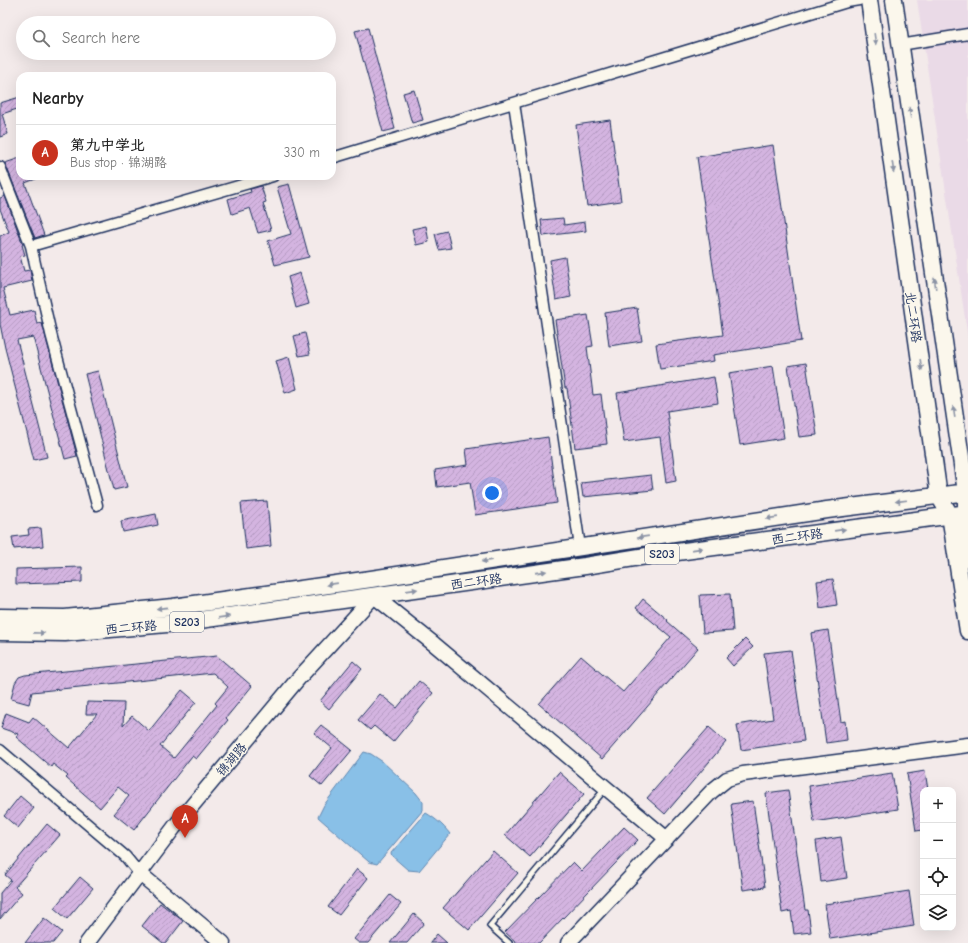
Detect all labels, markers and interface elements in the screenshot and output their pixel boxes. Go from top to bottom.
search box [16,16,336,60]
icon: search [30,27,52,49]
text: Search here [62,29,140,47]
one-way arrow [872,33,878,45]
text: Nearby [32,89,83,108]
one-way arrow [907,107,913,119]
text: 第九中学北 [70,136,145,154]
text: A [41,145,49,160]
text: 330 m [284,145,320,160]
text: Bus stop · 锦湖路 [70,155,167,170]
one-way arrow [890,161,896,173]
one-way arrow [932,277,938,289]
street label: 北二环路 [902,290,925,344]
one-way arrow [918,359,924,371]
one-way arrow [951,406,957,418]
your location [482,483,502,503]
one-way arrow [895,498,907,504]
one-way arrow [766,515,778,521]
street label: 西二环路 [770,525,824,548]
one-way arrow [834,527,846,533]
one-way arrow [637,534,649,540]
road number: S203 [645,544,679,564]
one-way arrow [691,546,703,552]
one-way arrow [481,558,493,564]
one-way arrow [535,569,547,575]
street label: 西二环路 [449,570,503,593]
one-way arrow [326,581,338,587]
one-way arrow [406,587,418,593]
one-way arrow [156,605,168,612]
road number: S203 [170,612,204,632]
one-way arrow [218,613,230,620]
street label: 西二环路 [104,618,158,637]
one-way arrow [33,630,46,636]
street label: 锦湖路 [213,740,250,779]
map controls [920,787,956,931]
button: + [920,787,956,823]
pin: A [172,805,198,838]
button: − [920,823,956,859]
button: locate [920,859,956,895]
button: layers [920,895,956,931]

